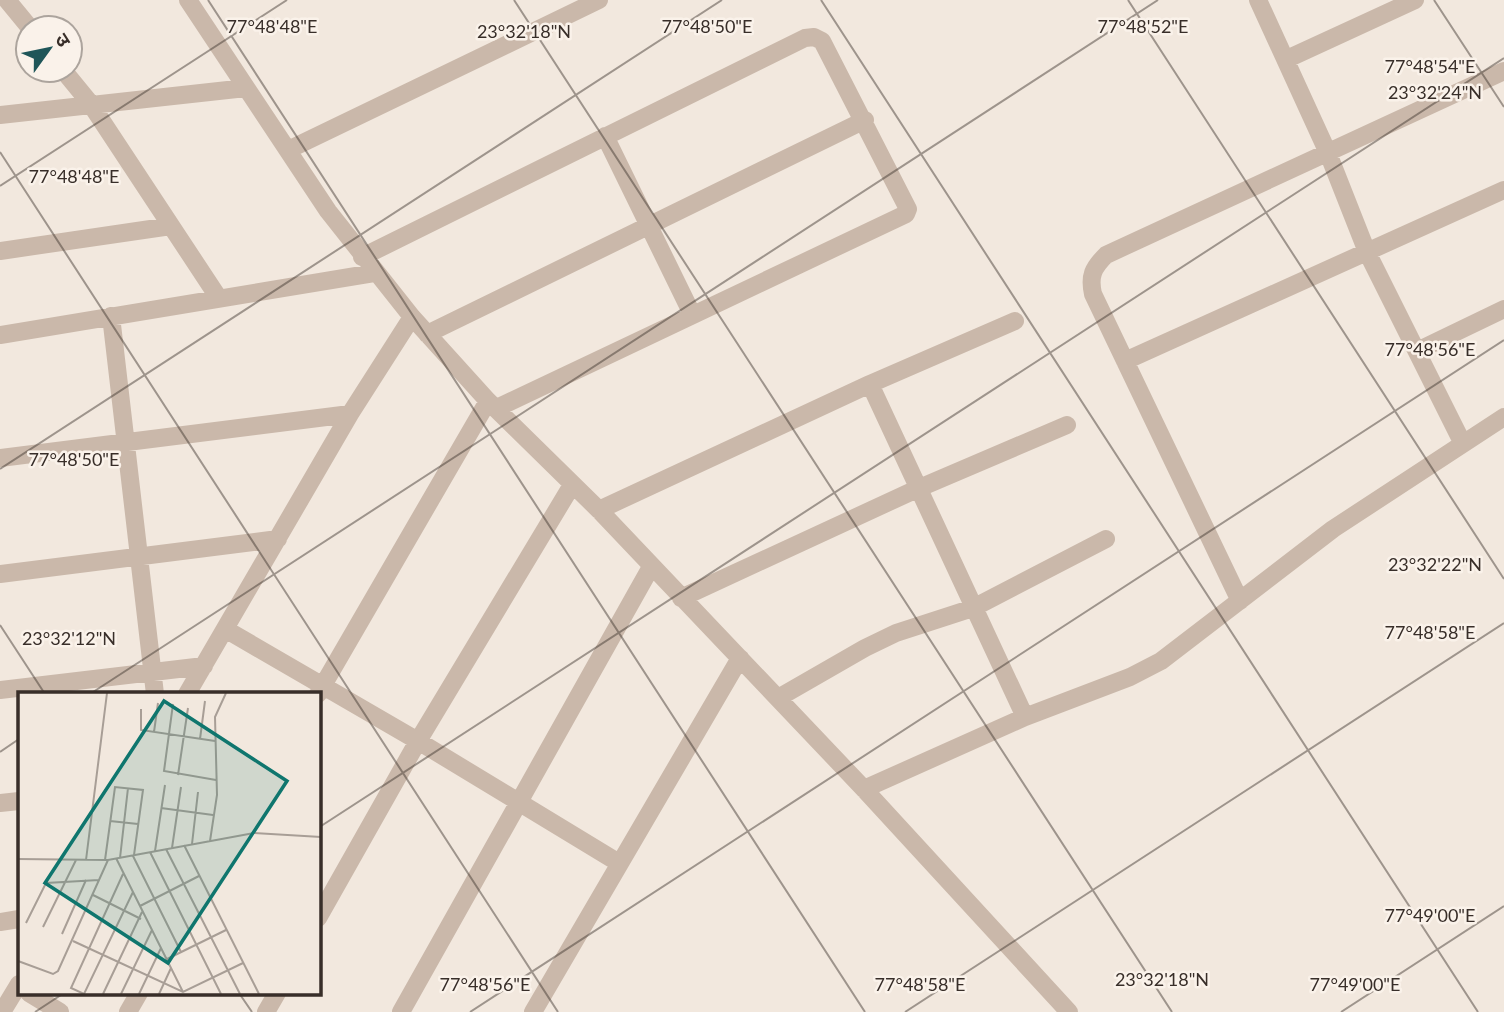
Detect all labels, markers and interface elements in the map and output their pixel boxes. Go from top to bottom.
north arrow [14,14,84,84]
text: 77°48'48"E [227,15,317,37]
text: 77°48'50"E [662,15,752,37]
text: 77°48'52"E [1098,15,1188,37]
text: 23°32'18"N [477,20,571,42]
text: उ [51,29,77,51]
text: 77°48'54"E [1385,55,1475,77]
text: 23°32'24"N [1388,81,1482,103]
text: 77°48'48"E [29,165,119,187]
text: 77°48'56"E [1385,338,1475,360]
text: 77°48'50"E [29,448,119,470]
text: 23°32'22"N [1388,553,1482,575]
text: 77°48'58"E [1385,621,1475,643]
text: 23°32'12"N [22,627,116,649]
inset map [18,692,320,995]
text: 77°49'00"E [1385,904,1475,926]
text: 23°32'18"N [1115,968,1209,990]
text: 77°48'56"E [440,973,530,995]
text: 77°48'58"E [875,973,965,995]
text: 77°49'00"E [1310,973,1400,995]

